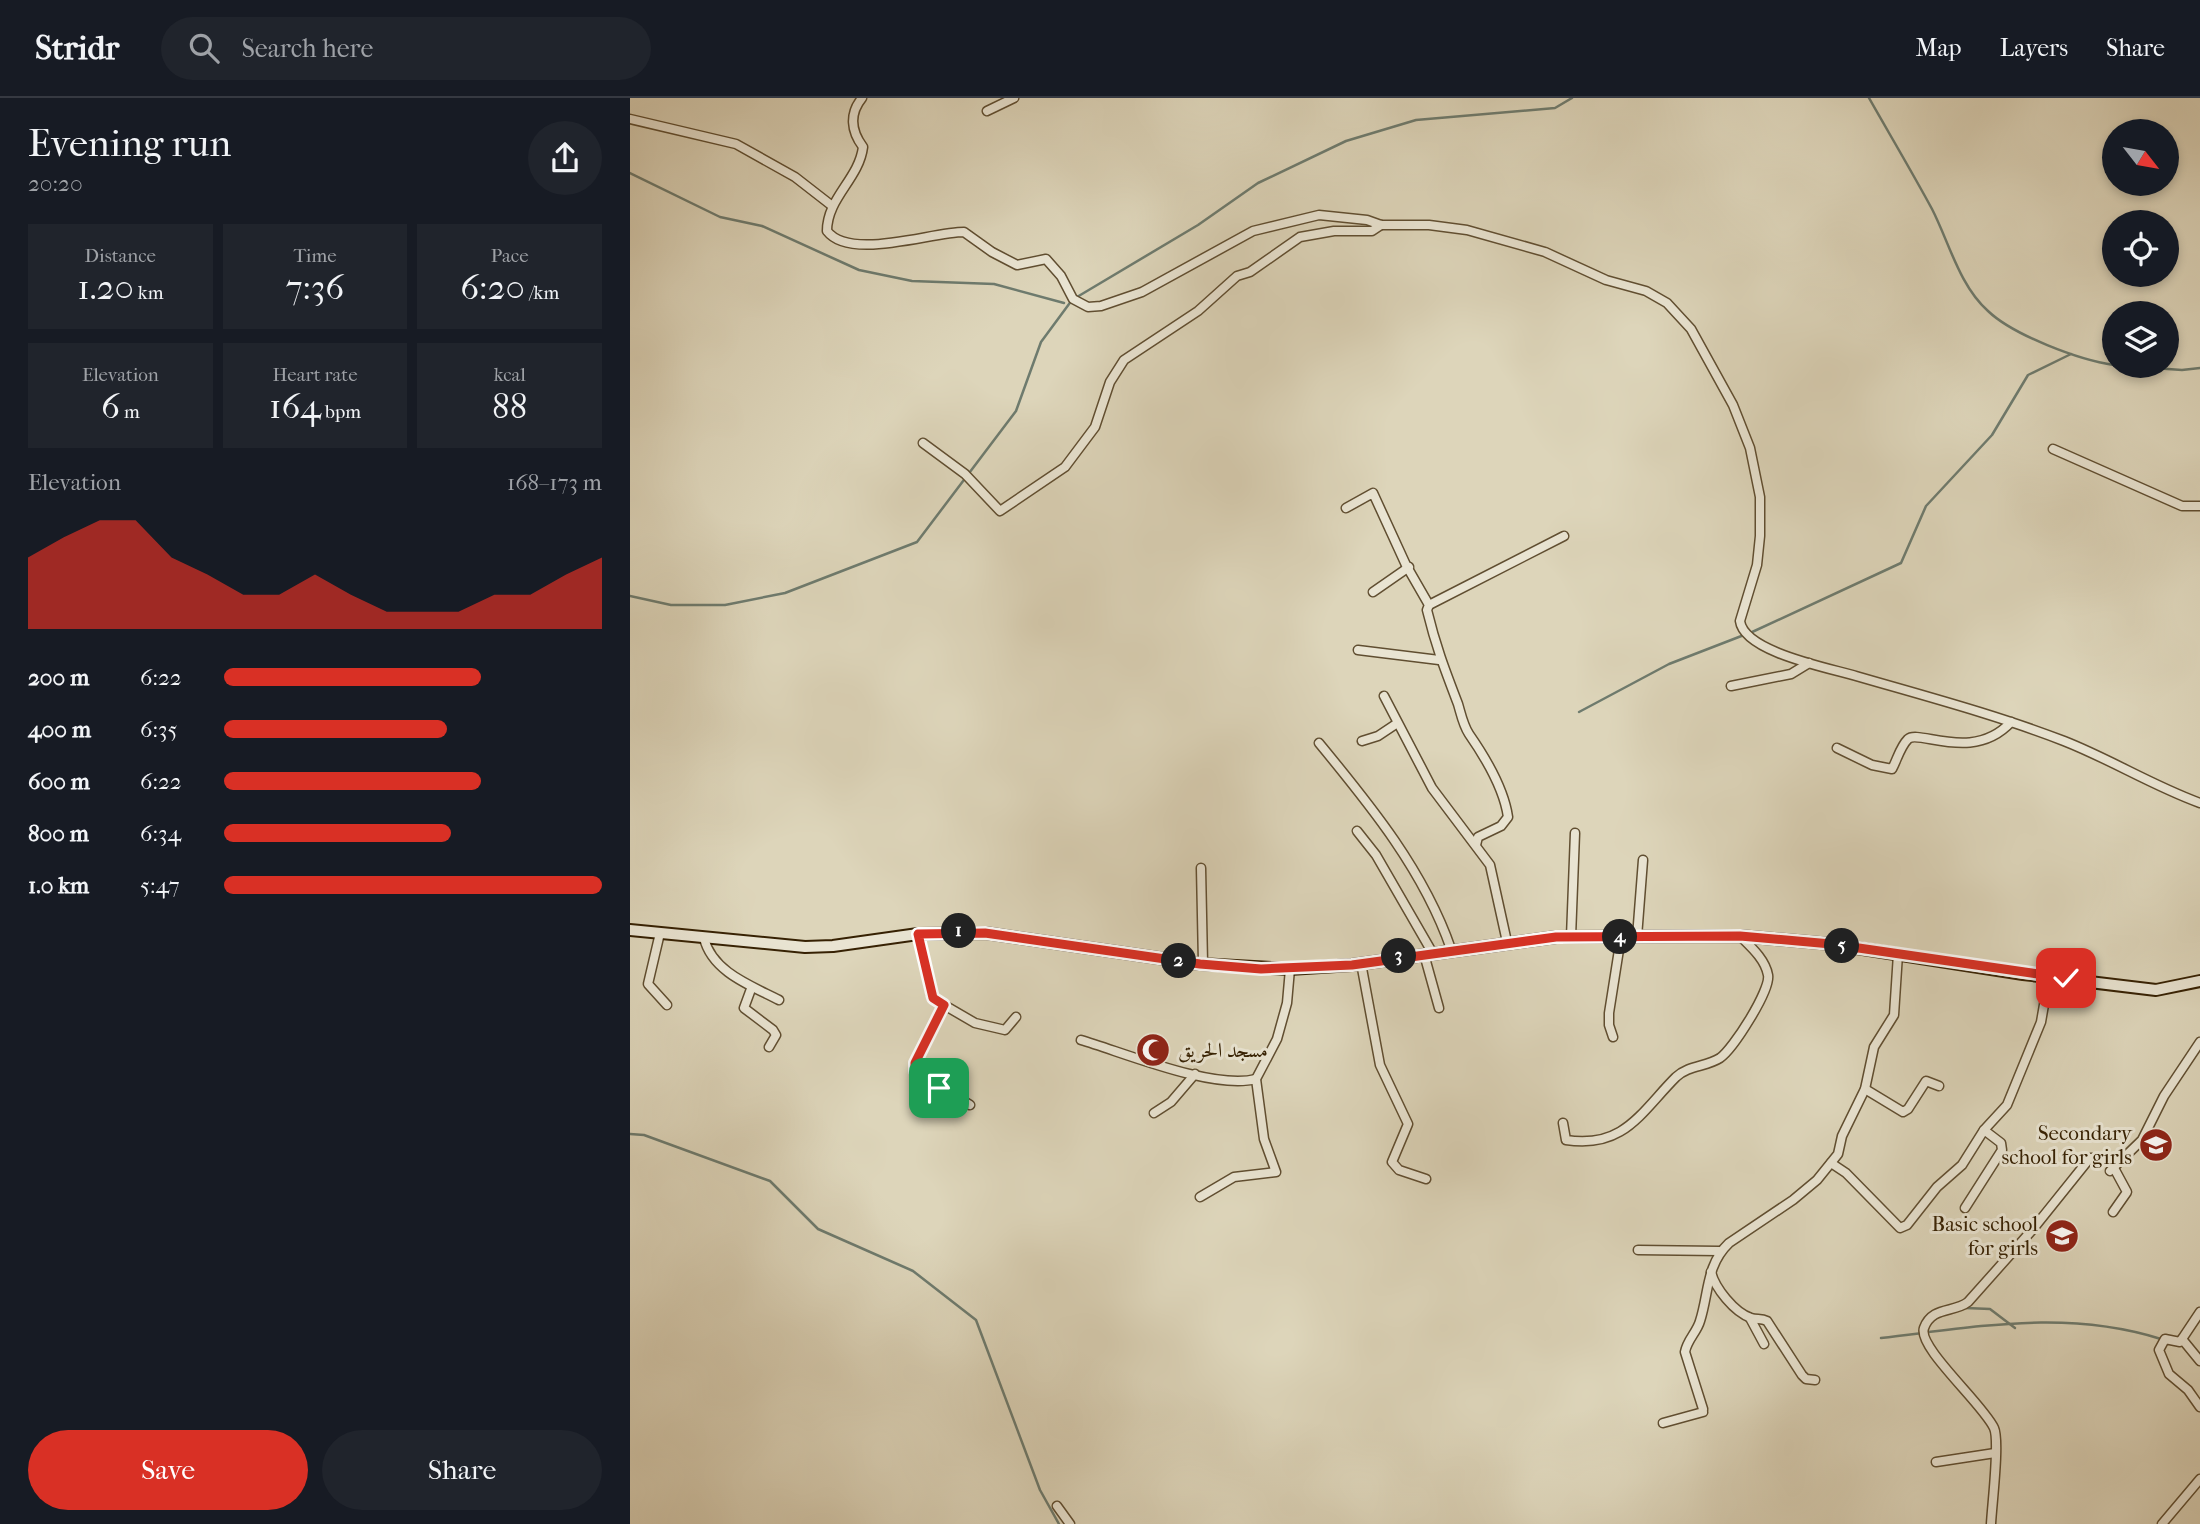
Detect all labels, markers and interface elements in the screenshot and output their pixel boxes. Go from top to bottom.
search box [161,17,651,80]
text: Stridr [35,29,119,68]
icon: search [185,29,223,67]
text: Search here [241,33,373,64]
text: Map [1916,34,1962,62]
text: Layers [2000,34,2068,62]
text: Share [2106,34,2165,62]
north arrow [2102,119,2179,196]
map controls [2102,119,2179,378]
text: Evening run [28,121,231,166]
button: share [528,121,602,195]
text: 20:20 [28,170,83,197]
button: locate [2102,210,2179,287]
text: Distance [85,245,156,267]
text: Time [293,245,337,267]
text: Pace [491,245,529,267]
text: 1.20 [77,267,134,308]
text: 7:36 [286,267,344,308]
text: 6:20 [460,267,525,308]
text: km [134,282,163,304]
text: /km [525,282,559,304]
button: layers [2102,301,2179,378]
text: Elevation [82,364,159,386]
text: Heart rate [272,364,358,386]
text: kcal [494,364,526,386]
text: 6 [101,386,120,427]
text: 164 [269,386,321,427]
text: 88 [492,386,527,427]
text: m [120,401,140,423]
text: bpm [321,401,361,423]
text: Elevation [28,469,121,496]
text: 168–173 m [507,469,602,496]
text: 200 m [28,664,89,691]
text: 6:22 [140,664,182,691]
text: 400 m [28,716,91,743]
text: 6:35 [140,716,177,743]
text: 600 m [28,768,90,795]
text: 6:22 [140,768,182,795]
text: 800 m [28,820,89,847]
text: 6:34 [140,820,181,847]
text: 1.0 km [28,872,89,899]
text: 5:47 [140,872,180,899]
pin: 1 [942,914,976,948]
text: 1 [955,919,962,941]
pin: 4 [1602,920,1637,954]
text: 4 [1614,925,1625,947]
pin: 5 [1824,928,1860,964]
text: 5 [1837,934,1846,956]
pin: 3 [1382,938,1416,974]
pin: 2 [1162,944,1196,978]
text: 3 [1395,944,1402,966]
pin [2036,948,2096,1008]
text: 2 [1174,949,1183,971]
icon: check [2047,959,2085,997]
mosque icon: مسجد الحريق [1134,1031,1172,1069]
place label: مسجد الحريق [1178,1038,1268,1063]
pin [909,1058,969,1118]
icon: arrive [920,1069,958,1107]
place label: Secondary school for girls [2002,1121,2133,1169]
school or university icon: Secondary school for girls [2137,1126,2175,1164]
place label: Basic school for girls [1931,1212,2038,1260]
school or university icon: Basic school for girls [2043,1217,2081,1255]
button: Save [28,1430,308,1510]
button: Share [322,1430,602,1510]

